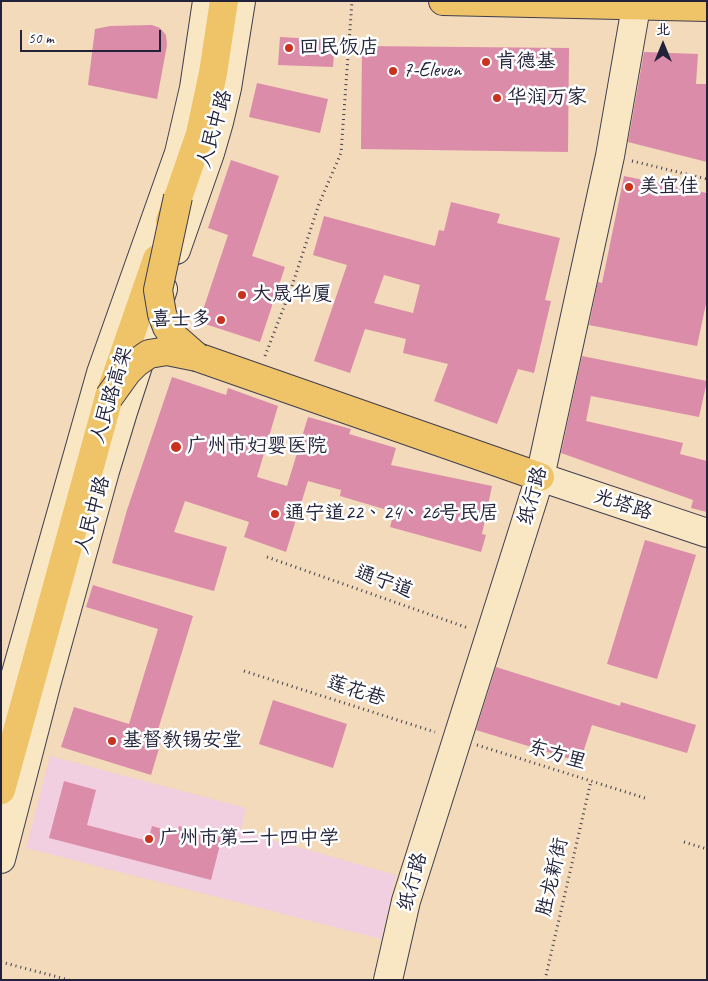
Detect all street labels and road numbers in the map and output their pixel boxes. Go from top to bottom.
street label: 人民中路 [192,87,238,171]
street label: 人民路高架 [86,344,138,446]
street label: 纸行路 [513,464,553,528]
street label: 人民中路 [70,473,116,557]
street label: 光塔路 [591,484,655,526]
street label: 通宁道 [352,560,416,604]
street label: 莲花巷 [324,670,388,712]
street label: 东方里 [525,735,589,775]
street label: 胜龙新街 [532,835,574,919]
street label: 纸行路 [393,850,433,914]

